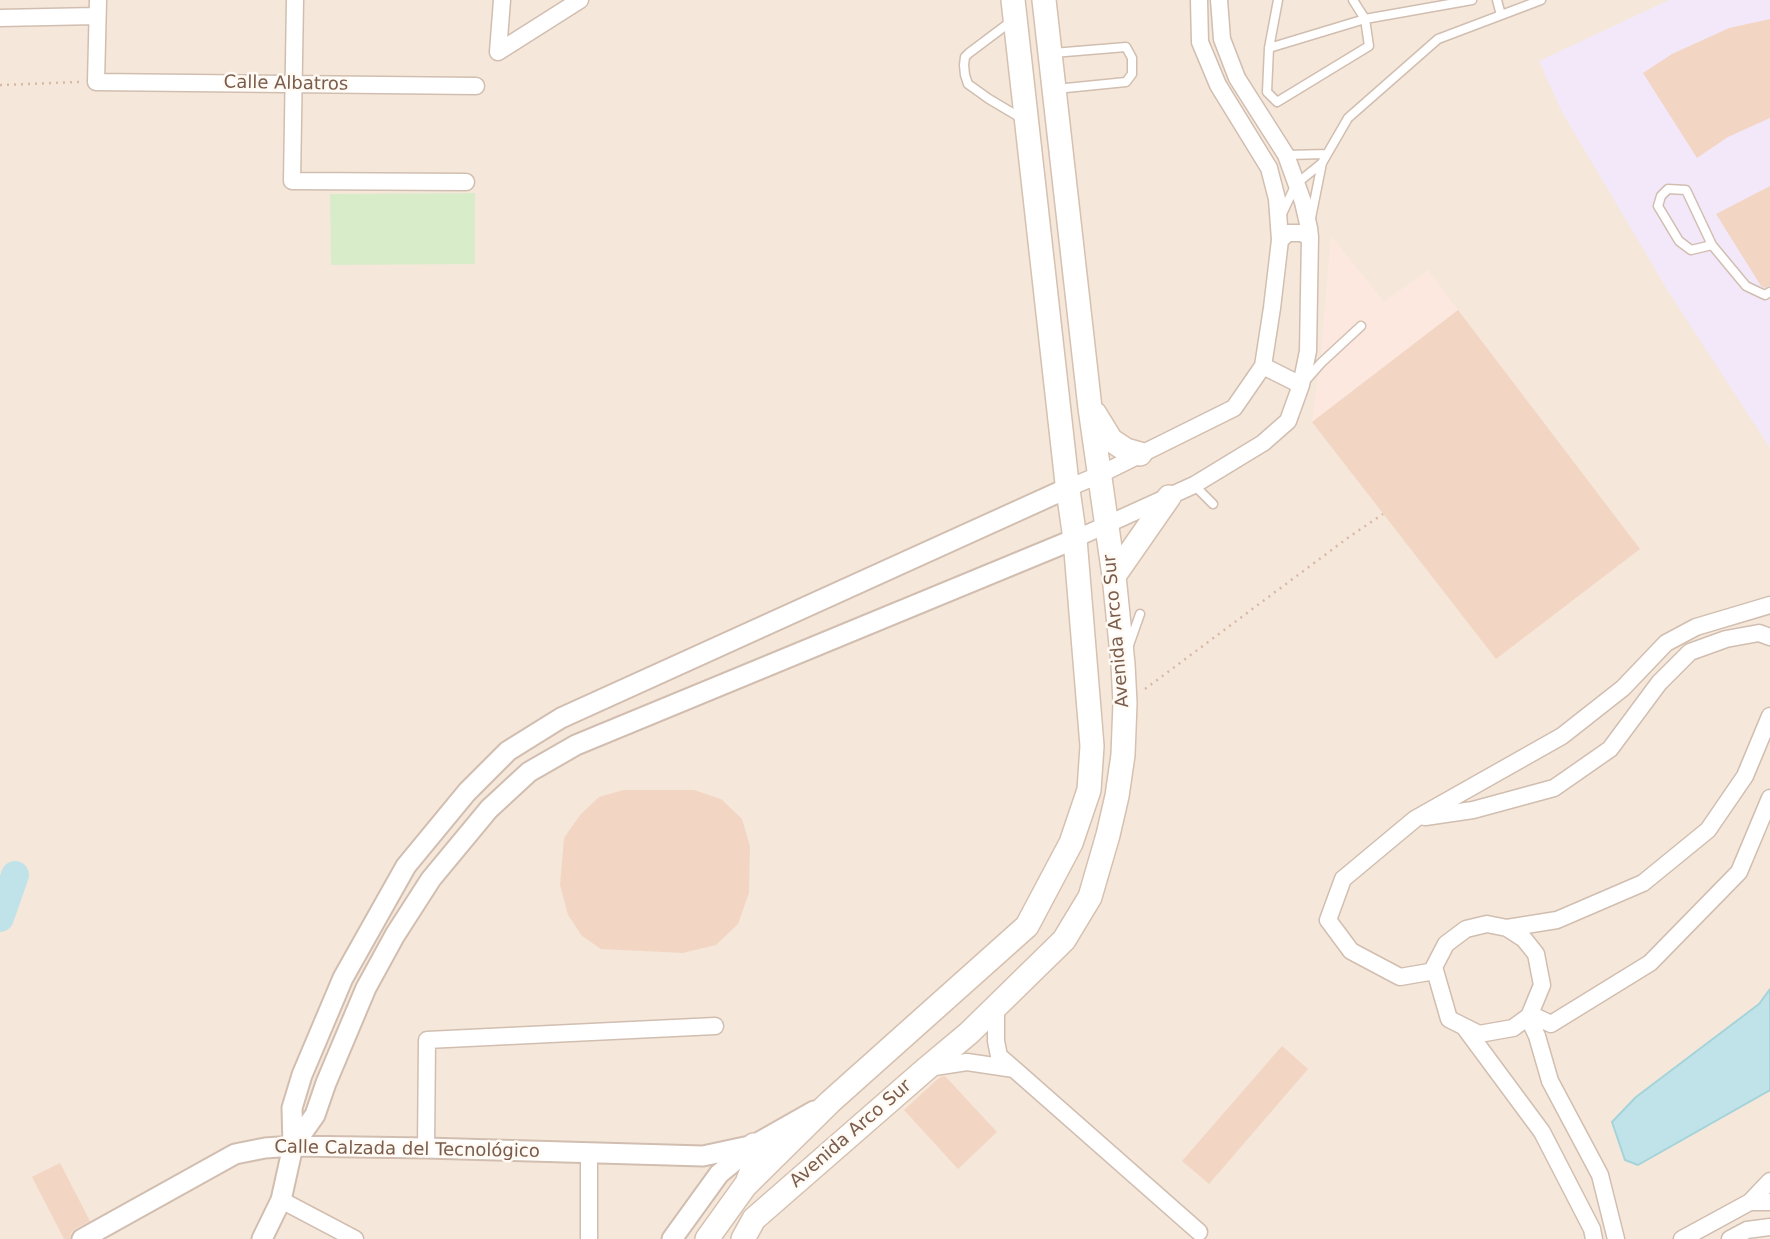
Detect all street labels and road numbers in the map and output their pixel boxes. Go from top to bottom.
street label: Calle Albatros [224,72,348,96]
street label: Avenida Arco Sur [1100,553,1134,709]
street label: Avenida Arco Sur [786,1075,916,1193]
street label: Calle Calzada del Tecnológico [274,1137,540,1163]

